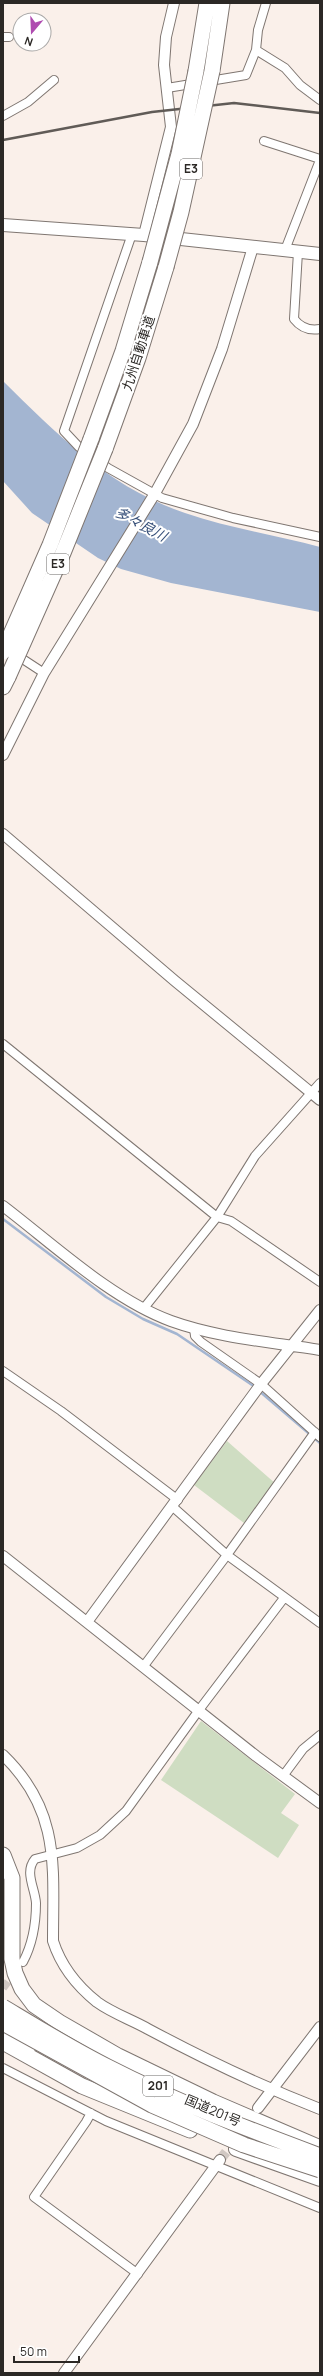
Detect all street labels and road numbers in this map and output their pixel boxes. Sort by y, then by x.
road number: E3 [180,159,202,179]
street label: 九州自動車道 [117,313,159,393]
road number: E3 [47,554,69,574]
road number: 201 [143,2076,173,2096]
street label: 国道201号 [182,2090,244,2130]

